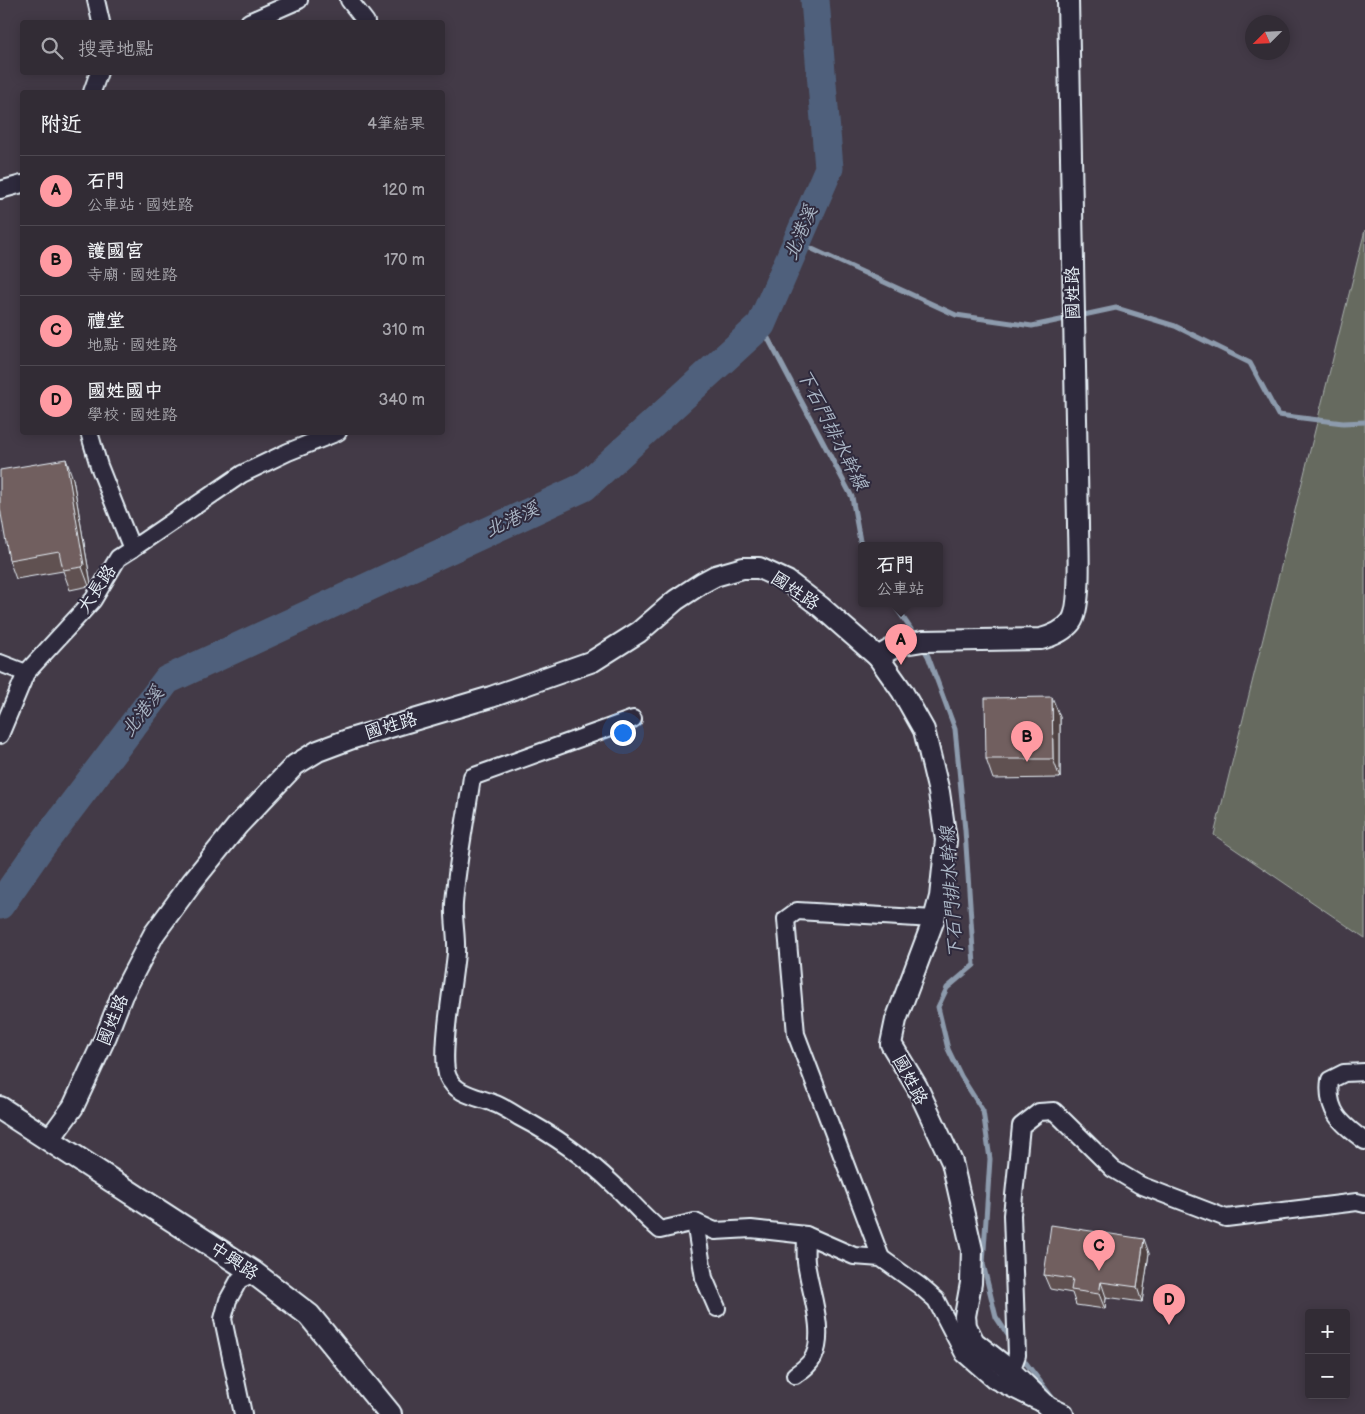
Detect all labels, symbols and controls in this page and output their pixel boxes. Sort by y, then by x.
north arrow [1245,15,1290,60]
search box [20,20,445,75]
icon: search [38,34,66,62]
text: 搜尋地點 [78,38,154,61]
text: 附近 [40,112,82,137]
text: 4筆結果 [367,115,425,134]
text: 石門 [87,170,125,193]
text: A [51,181,61,200]
text: 120 m [382,181,425,200]
text: 公車站 · 國姓路 [87,196,193,215]
water label: 北港溪 [779,201,823,264]
text: 護國宮 [87,240,144,263]
text: B [50,251,62,270]
text: 170 m [384,251,425,270]
text: 寺廟 · 國姓路 [87,266,177,285]
street label: 國姓路 [1062,266,1084,320]
text: 禮堂 [87,310,125,333]
text: C [50,321,62,340]
text: 310 m [382,321,425,340]
text: 地點 · 國姓路 [87,336,177,355]
water label: 下石門排水幹線 [792,366,873,495]
text: 國姓國中 [87,380,163,403]
text: D [50,391,62,410]
text: 340 m [378,391,425,410]
text: 學校 · 國姓路 [87,406,177,425]
water label: 北港溪 [481,497,544,542]
popup [858,542,943,607]
text: 石門 [876,554,915,577]
street label: 大長路 [73,561,121,617]
street label: 國姓路 [767,567,823,615]
text: 公車站 [876,580,925,599]
pin: A [885,624,917,665]
water label: 北港溪 [117,682,170,742]
street label: 國姓路 [362,708,420,744]
your location [610,720,636,746]
pin: B [1011,721,1043,762]
water label: 下石門排水幹線 [936,824,968,959]
street label: 國姓路 [93,991,133,1049]
street label: 國姓路 [888,1051,932,1109]
pin: C [1083,1230,1115,1271]
street label: 中興路 [206,1237,262,1285]
pin: D [1153,1284,1185,1325]
map controls [1305,1309,1350,1399]
button: + [1305,1309,1350,1354]
button: − [1305,1354,1350,1399]

